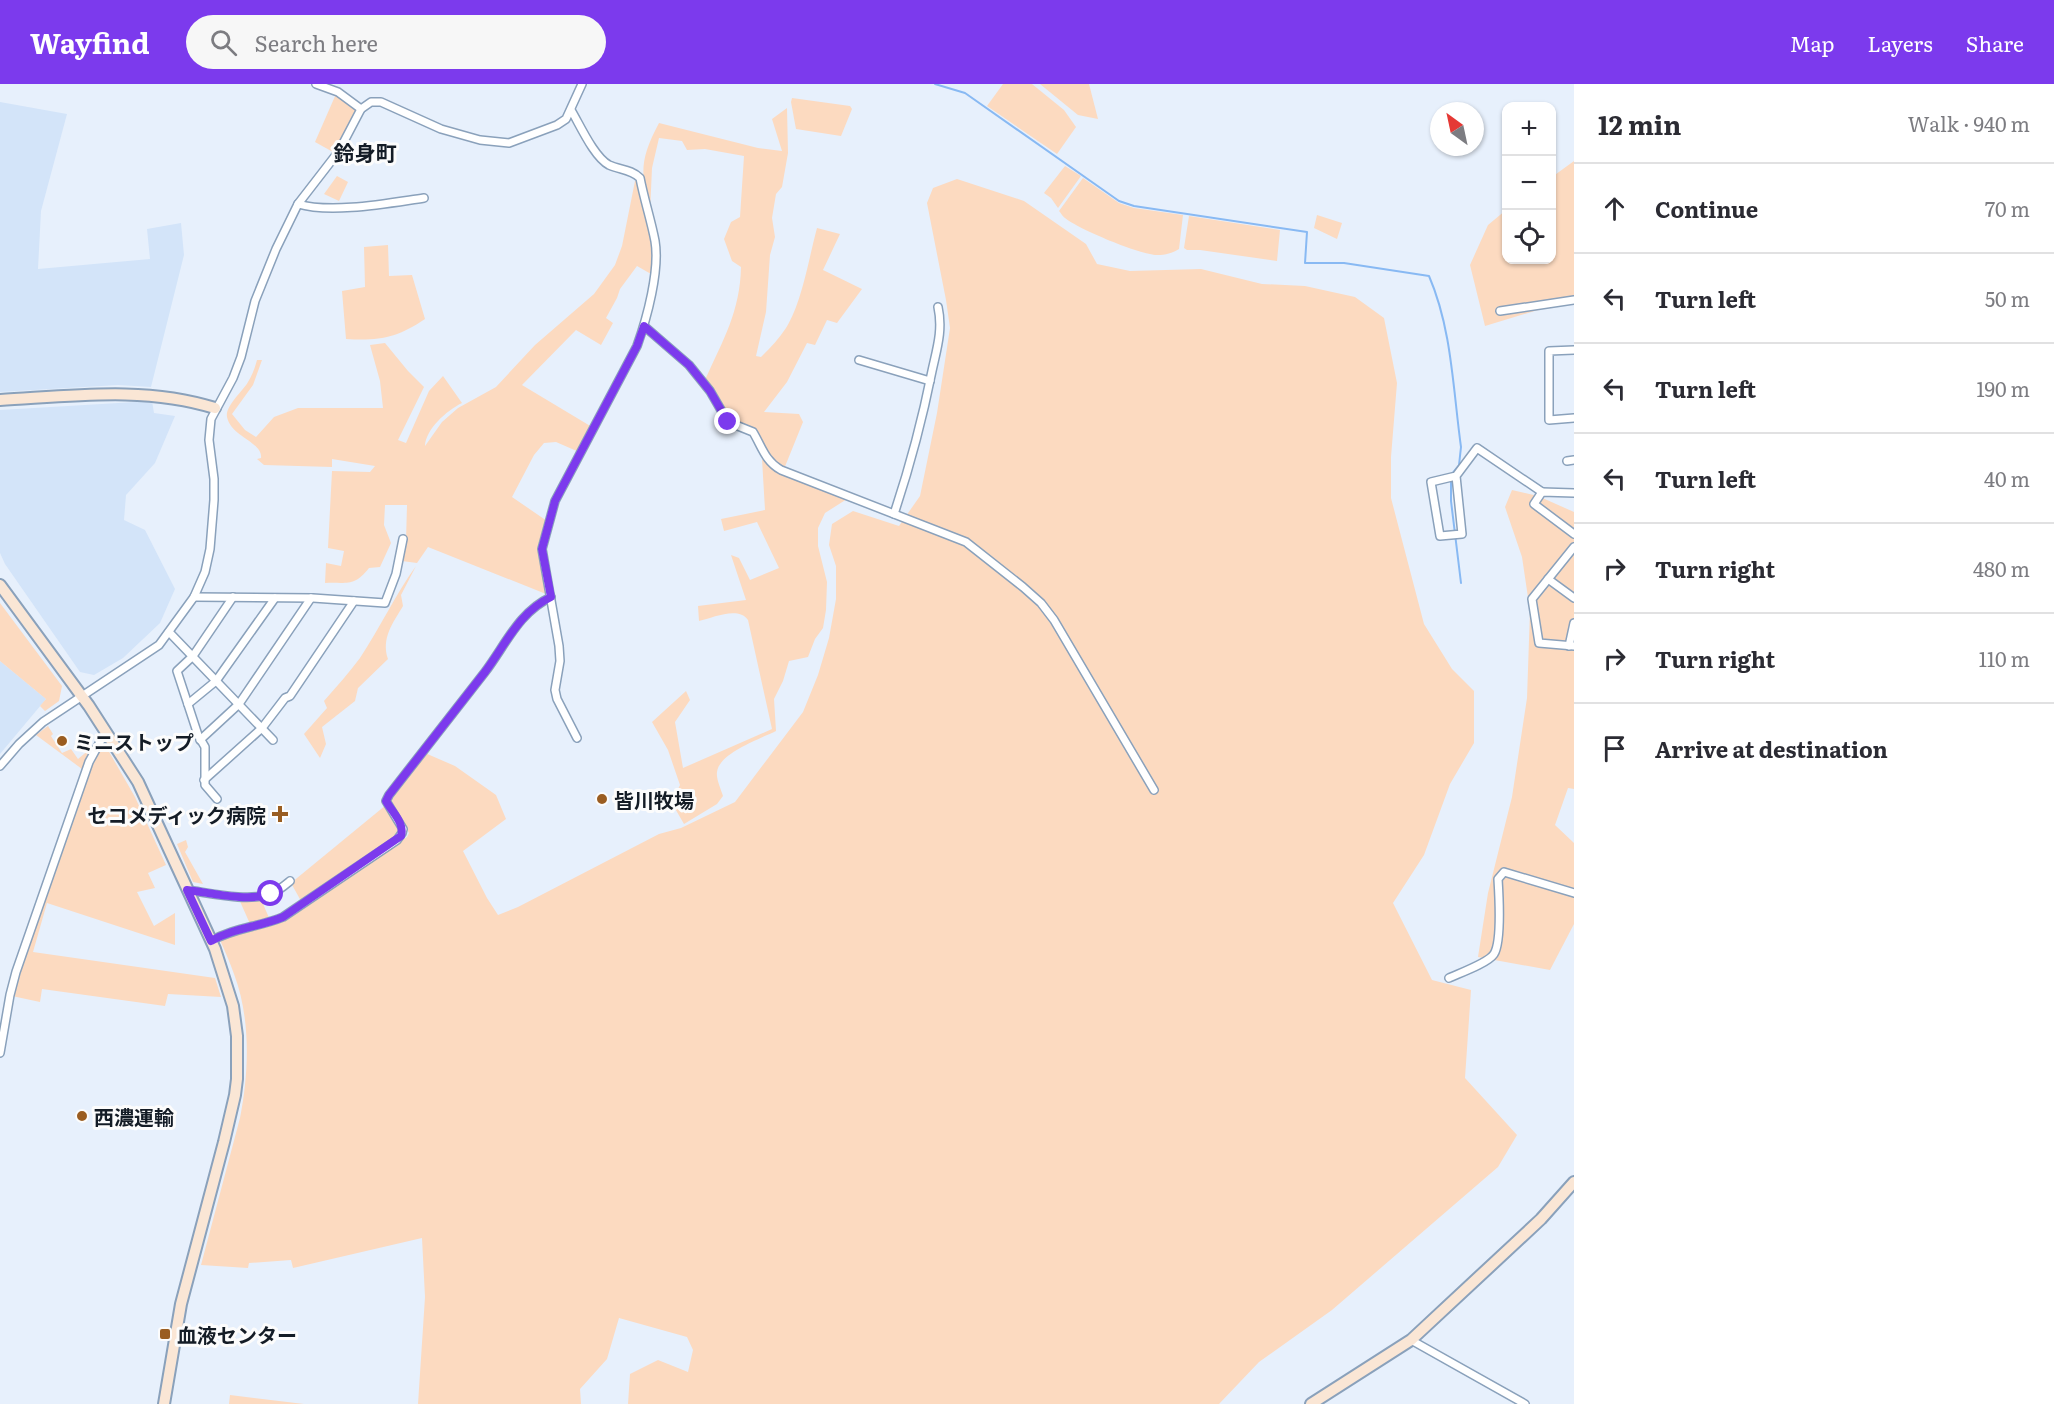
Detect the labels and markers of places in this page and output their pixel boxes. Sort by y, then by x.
place label: ミニストップ [74,726,194,756]
marker: ミニストップ [55,734,69,748]
place label: 皆川牧場 [614,784,694,814]
marker: 皆川牧場 [595,792,609,806]
place label: セコメディック病院 [87,799,266,829]
marker: セコメディック病院 [271,805,289,823]
place label: 西濃運輸 [94,1101,174,1131]
marker: 西濃運輸 [75,1109,89,1123]
place label: 血液センター [177,1319,297,1349]
marker: 血液センター [158,1327,172,1341]

